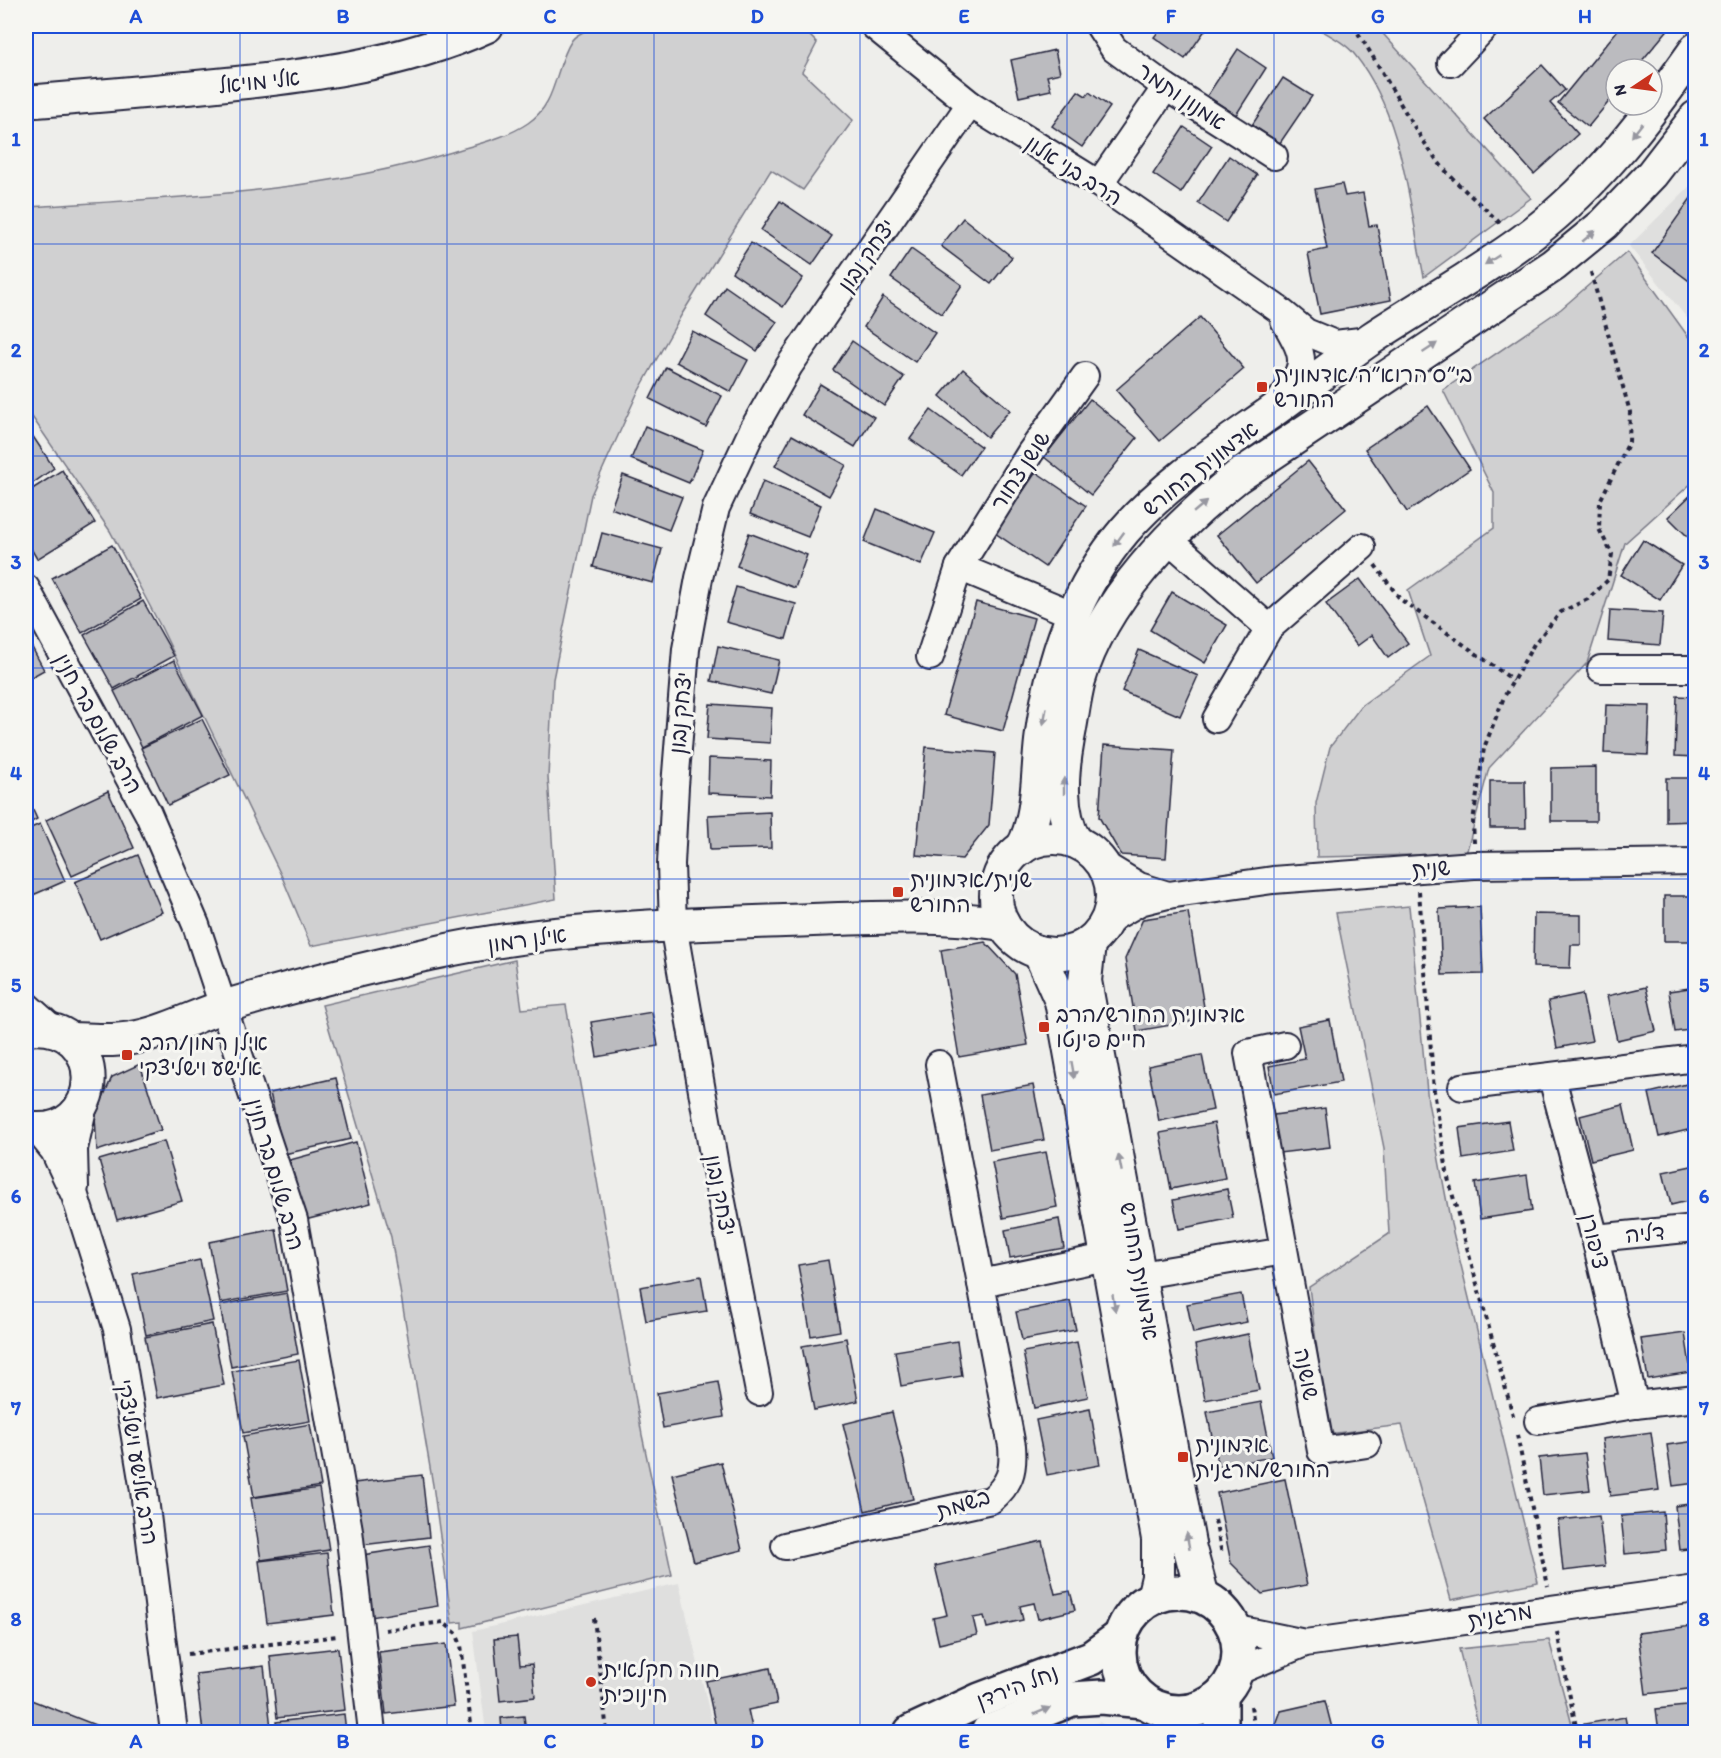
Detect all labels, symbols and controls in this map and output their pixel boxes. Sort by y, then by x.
text: A [129,4,143,28]
text: B [337,4,350,28]
text: C [544,4,557,28]
text: D [750,4,764,28]
text: E [958,4,970,28]
text: F [1166,4,1177,28]
text: G [1371,4,1385,28]
text: H [1578,4,1592,28]
street label: אמנון ותמר [1132,57,1231,136]
north arrow [1604,57,1664,117]
street label: אלי מויאל [217,64,301,99]
text: N [1609,83,1630,98]
one-way arrow [1631,123,1643,138]
text: 1 [11,127,21,151]
text: 1 [1699,127,1709,151]
street label: הרב בני אלון [1020,129,1127,212]
street label: יצחק נבון [832,214,901,297]
one-way arrow [1581,230,1597,243]
one-way arrow [1484,254,1501,265]
text: 2 [11,338,22,362]
text: 2 [1699,338,1710,362]
one-way arrow [1421,343,1438,354]
place label: בי״ס הרוא״ה/אדמונית החורש [1274,361,1473,413]
marker: בי״ס הרוא״ה/אדמונית החורש [1255,380,1269,394]
street label: אדמונית החורש [1137,415,1264,522]
street label: שושן צחור [985,425,1056,515]
one-way arrow [1192,500,1208,513]
one-way arrow [1113,530,1125,546]
text: 3 [11,550,22,574]
text: 3 [1699,550,1710,574]
street label: הרב שלום בר חנין [49,648,148,798]
street label: יצחק נבון [663,671,698,755]
one-way arrow [1040,707,1049,726]
text: 4 [10,761,22,785]
text: 4 [1698,761,1710,785]
one-way arrow [1059,776,1069,795]
street label: שנית [1411,854,1451,883]
place label: שנית/אדמונית החורש [910,866,1032,918]
marker: שנית/אדמונית החורש [891,885,905,899]
street label: אילן רמון [486,921,568,958]
text: 5 [11,973,22,997]
text: 5 [1699,973,1710,997]
place label: אדמונית החורש/הרב חיים פינטו [1056,1001,1245,1053]
marker: אדמונית החורש/הרב חיים פינטו [1037,1020,1051,1034]
place label: אילן רמון/הרב אלישע וישליצקי [139,1029,268,1081]
marker: אילן רמון/הרב אלישע וישליצקי [120,1048,134,1062]
one-way arrow [1069,1061,1078,1080]
street label: הרב שלום בר חנין [241,1095,310,1253]
street label: יצחק נבון [699,1152,742,1238]
one-way arrow [1115,1153,1124,1172]
text: 6 [11,1184,22,1208]
text: 6 [1699,1184,1710,1208]
street label: אדמונית החורש [1114,1200,1165,1342]
street label: ציפורן [1575,1211,1614,1272]
street label: דליה [1624,1218,1666,1249]
one-way arrow [1110,1294,1119,1313]
street label: שושנה [1288,1346,1325,1403]
street label: הרב אלישע וישליצקי [111,1377,164,1547]
text: 7 [10,1396,21,1420]
text: 7 [1698,1396,1709,1420]
place label: אדמונית החורש/מרגנית [1195,1431,1330,1483]
marker: אדמונית החורש/מרגנית [1176,1450,1190,1464]
street label: בשמת [932,1483,993,1525]
one-way arrow [1183,1531,1192,1550]
street label: מרגנית [1466,1597,1534,1634]
text: 8 [11,1607,22,1631]
text: 8 [1699,1607,1710,1631]
place label: חווה חקלאית חינוכית [602,1656,720,1708]
street label: נחל הירדן [972,1659,1062,1714]
marker: חווה חקלאית חינוכית [584,1675,598,1689]
one-way arrow [1034,1706,1052,1716]
text: A [129,1729,143,1753]
text: B [337,1729,350,1753]
text: C [544,1729,557,1753]
text: D [750,1729,764,1753]
text: E [958,1729,970,1753]
text: F [1166,1729,1177,1753]
text: G [1371,1729,1385,1753]
text: H [1578,1729,1592,1753]

